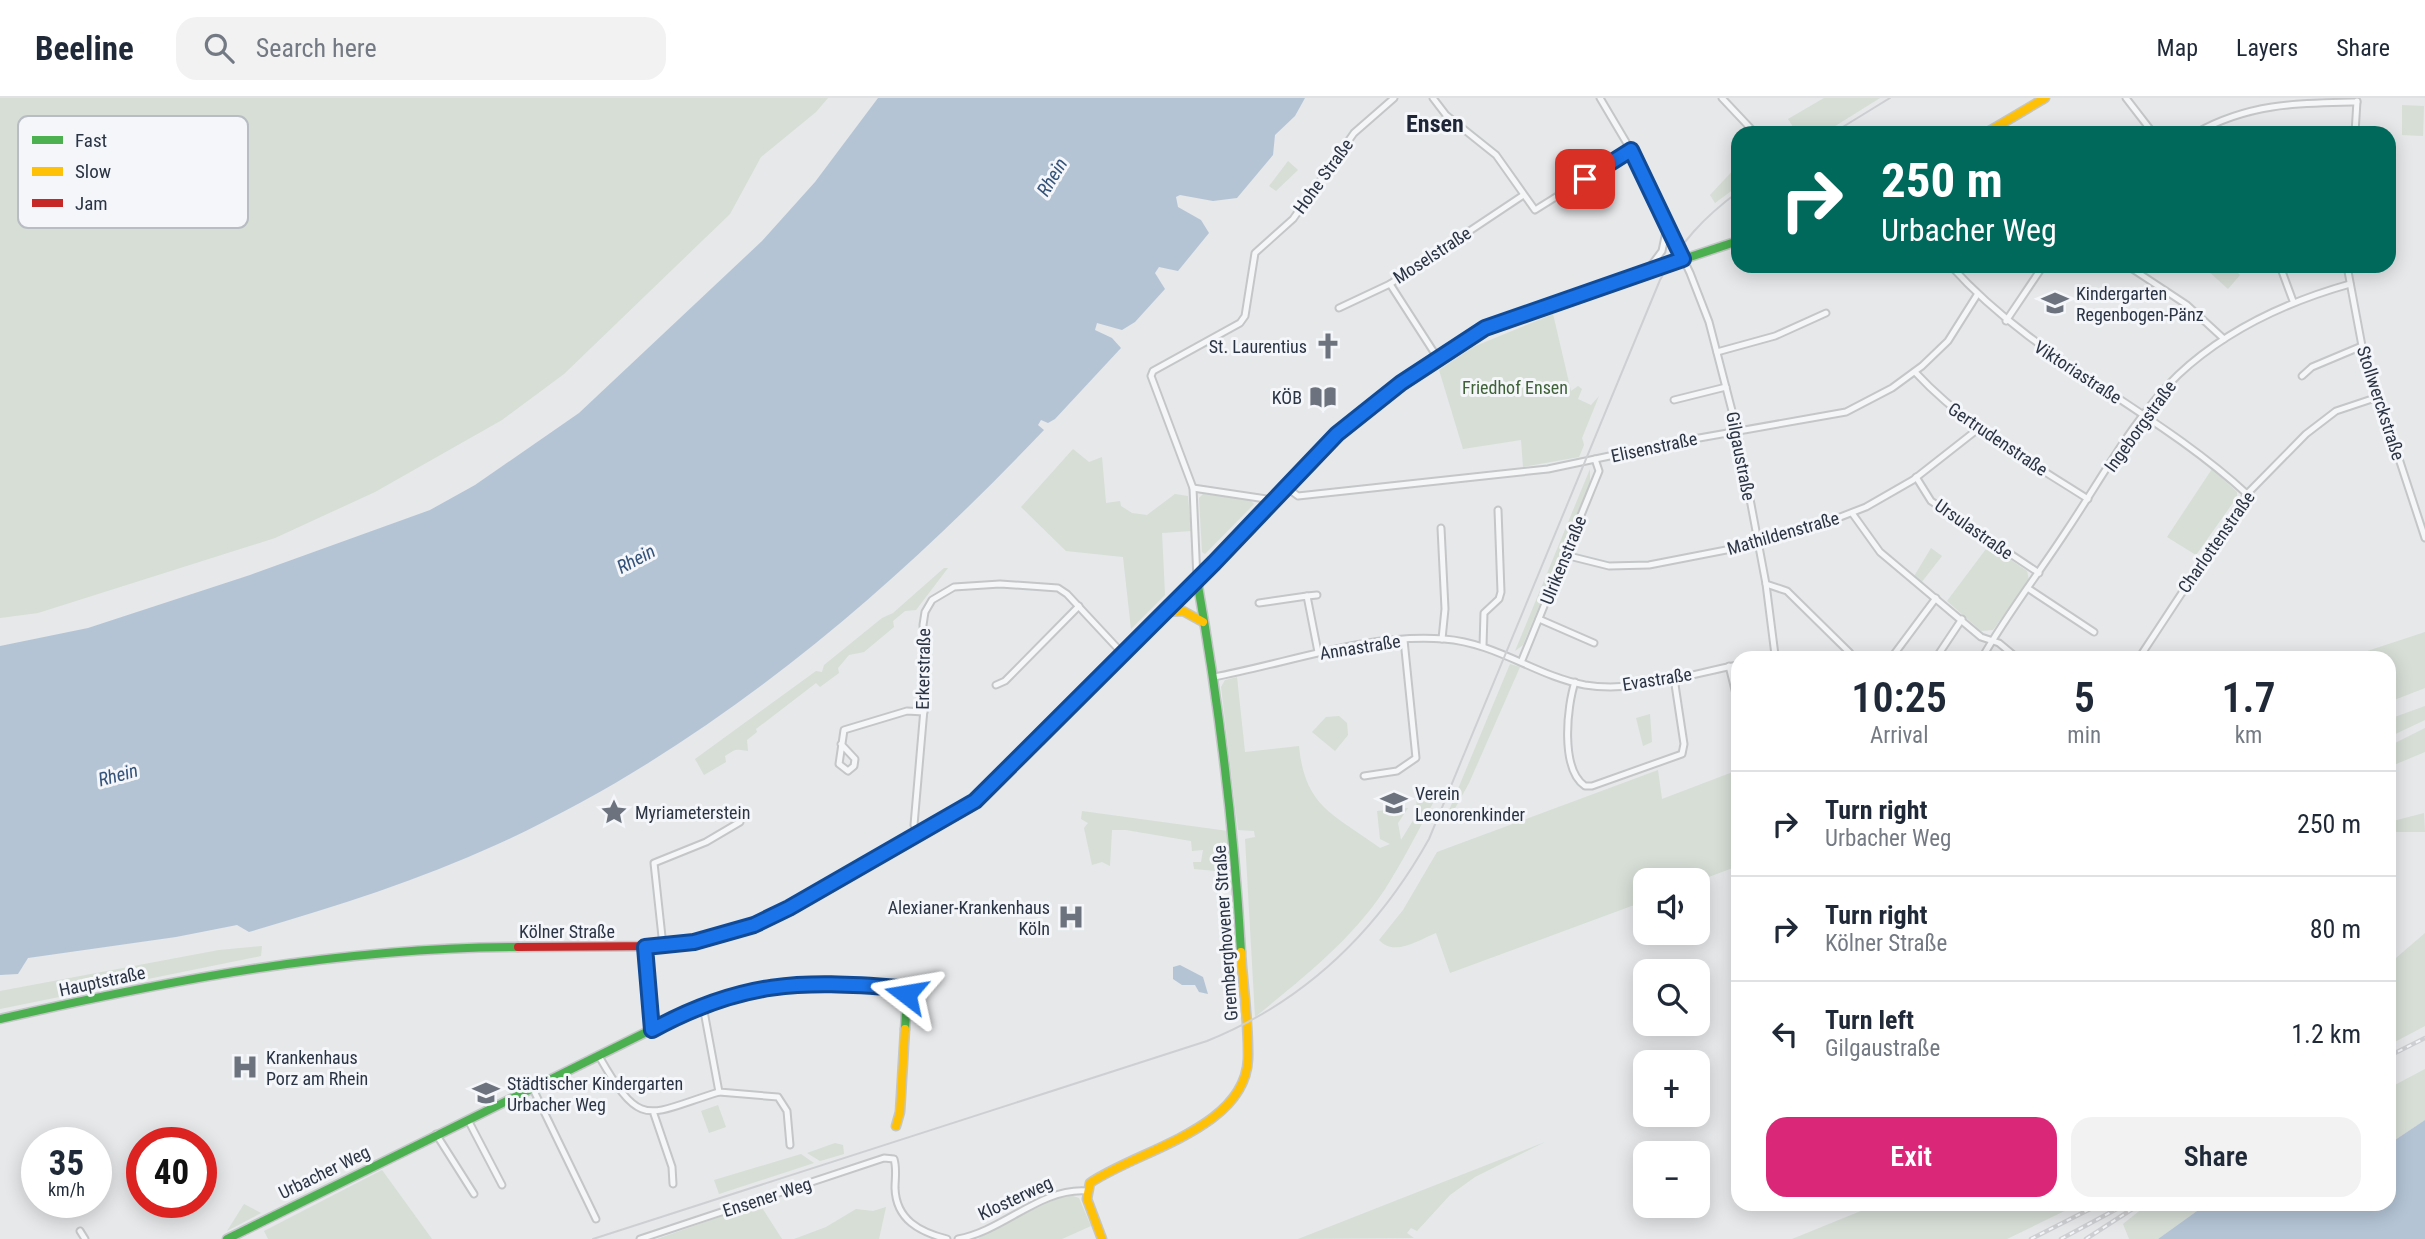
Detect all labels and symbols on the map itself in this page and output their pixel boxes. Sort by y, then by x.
district label: Ensen [1406,110,1464,138]
legend [18,116,248,228]
text: Fast [75,129,107,152]
street label: Hohe Straße [1289,134,1357,218]
pin [1555,149,1615,209]
water label: Rhein [1032,154,1072,200]
text: Slow [75,160,111,183]
text: Jam [75,192,108,215]
street label: Moselstraße [1389,222,1475,288]
place label: Kindergarten Regenbogen-Pänz [2076,283,2204,325]
school or university icon: Kindergarten Regenbogen-Pänz [2040,288,2070,318]
church icon: St. Laurentius [1313,331,1343,361]
place label: St. Laurentius [1209,336,1307,357]
street label: Viktoriastraße [2030,336,2126,408]
street label: Stollwerckstraße [2353,343,2409,463]
street label: Ingeborgstraße [2100,376,2180,476]
park label: Friedhof Ensen [1462,377,1568,398]
library icon: KÖB [1308,382,1338,412]
place label: KÖB [1272,387,1302,408]
street label: Gertrudenstraße [1944,398,2052,480]
street label: Gilgaustraße [1722,410,1760,502]
street label: Elisenstraße [1609,428,1699,466]
street label: Charlottenstraße [2173,487,2259,597]
street label: Ursulastraße [1931,494,2017,564]
street label: Mathildenstraße [1724,507,1842,559]
street label: Ulrikenstraße [1536,512,1590,608]
water label: Rhein [613,539,659,579]
street label: Erkerstraße [912,628,934,710]
street label: Annastraße [1318,630,1402,664]
street label: Evastraße [1621,663,1693,695]
water label: Rhein [95,759,141,791]
place label: Verein Leonorenkinder [1415,783,1526,825]
school or university icon: Verein Leonorenkinder [1379,788,1409,818]
place icon: Myriameterstein [599,797,629,827]
place label: Myriameterstein [635,802,750,823]
street label: Gremberghovener Straße [1208,844,1242,1022]
place label: Alexianer-Krankenhaus Köln [888,897,1050,939]
hospital icon: Alexianer-Krankenhaus Köln [1056,902,1086,932]
street label: Kölner Straße [519,921,615,942]
position arrow [869,957,943,1031]
street label: Hauptstraße [57,962,147,1000]
place label: Krankenhaus Porz am Rhein [266,1047,368,1089]
hospital icon: Krankenhaus Porz am Rhein [230,1052,260,1082]
place label: Städtischer Kindergarten Urbacher Weg [507,1073,683,1115]
school or university icon: Städtischer Kindergarten Urbacher Weg [471,1078,501,1108]
speed limit sign: 40 [126,1127,217,1218]
street label: Urbacher Weg [275,1141,373,1203]
street label: Klosterweg [974,1172,1056,1224]
street label: Ensener Weg [720,1173,814,1221]

